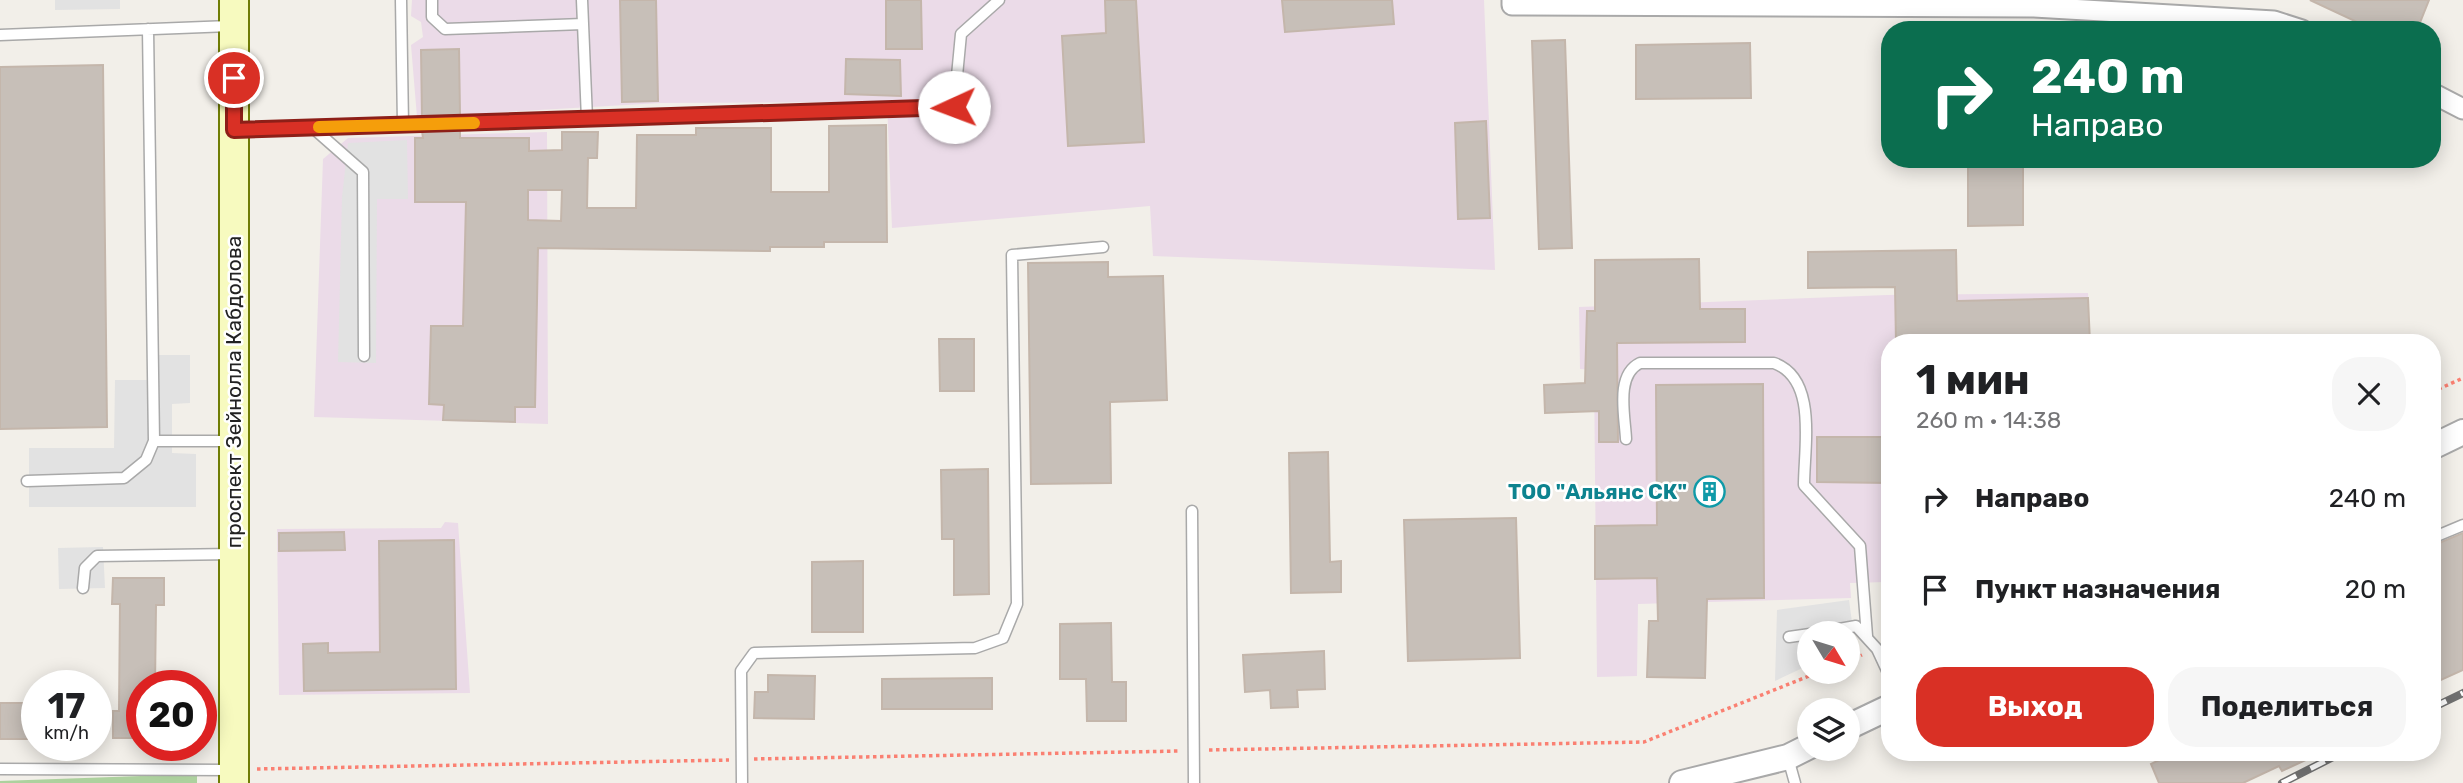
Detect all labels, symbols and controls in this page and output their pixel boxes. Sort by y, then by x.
text: 240 m [2031,47,2185,105]
pin [204,48,264,108]
icon: right [1916,49,2007,140]
icon: arrive [215,59,253,97]
position arrow [917,70,991,144]
text: Направо [2031,106,2164,144]
street label: проспект Зейнолла Кабдолова [221,236,246,548]
text: 1 мин [1916,355,2030,405]
button: close [2332,357,2406,431]
text: 260 m · 14:38 [1916,406,2061,434]
building icon: ТОО "Альянс СК" [1693,475,1727,509]
place label: ТОО "Альянс СК" [1508,479,1687,504]
icon: right [1916,480,1954,518]
text: Направо [1975,483,2089,514]
text: 240 m [2329,483,2406,514]
icon: arrive [1916,571,1954,609]
text: Пункт назначения [1975,574,2220,605]
text: 20 m [2345,574,2406,605]
north arrow [1797,621,1860,684]
map controls [1797,621,1860,761]
button: Выход [1916,667,2154,747]
button: Поделиться [2168,667,2406,747]
speed limit sign: 20 [126,670,217,761]
text: 17 [48,685,85,727]
button: layers [1797,698,1860,761]
text: km/h [44,722,89,744]

